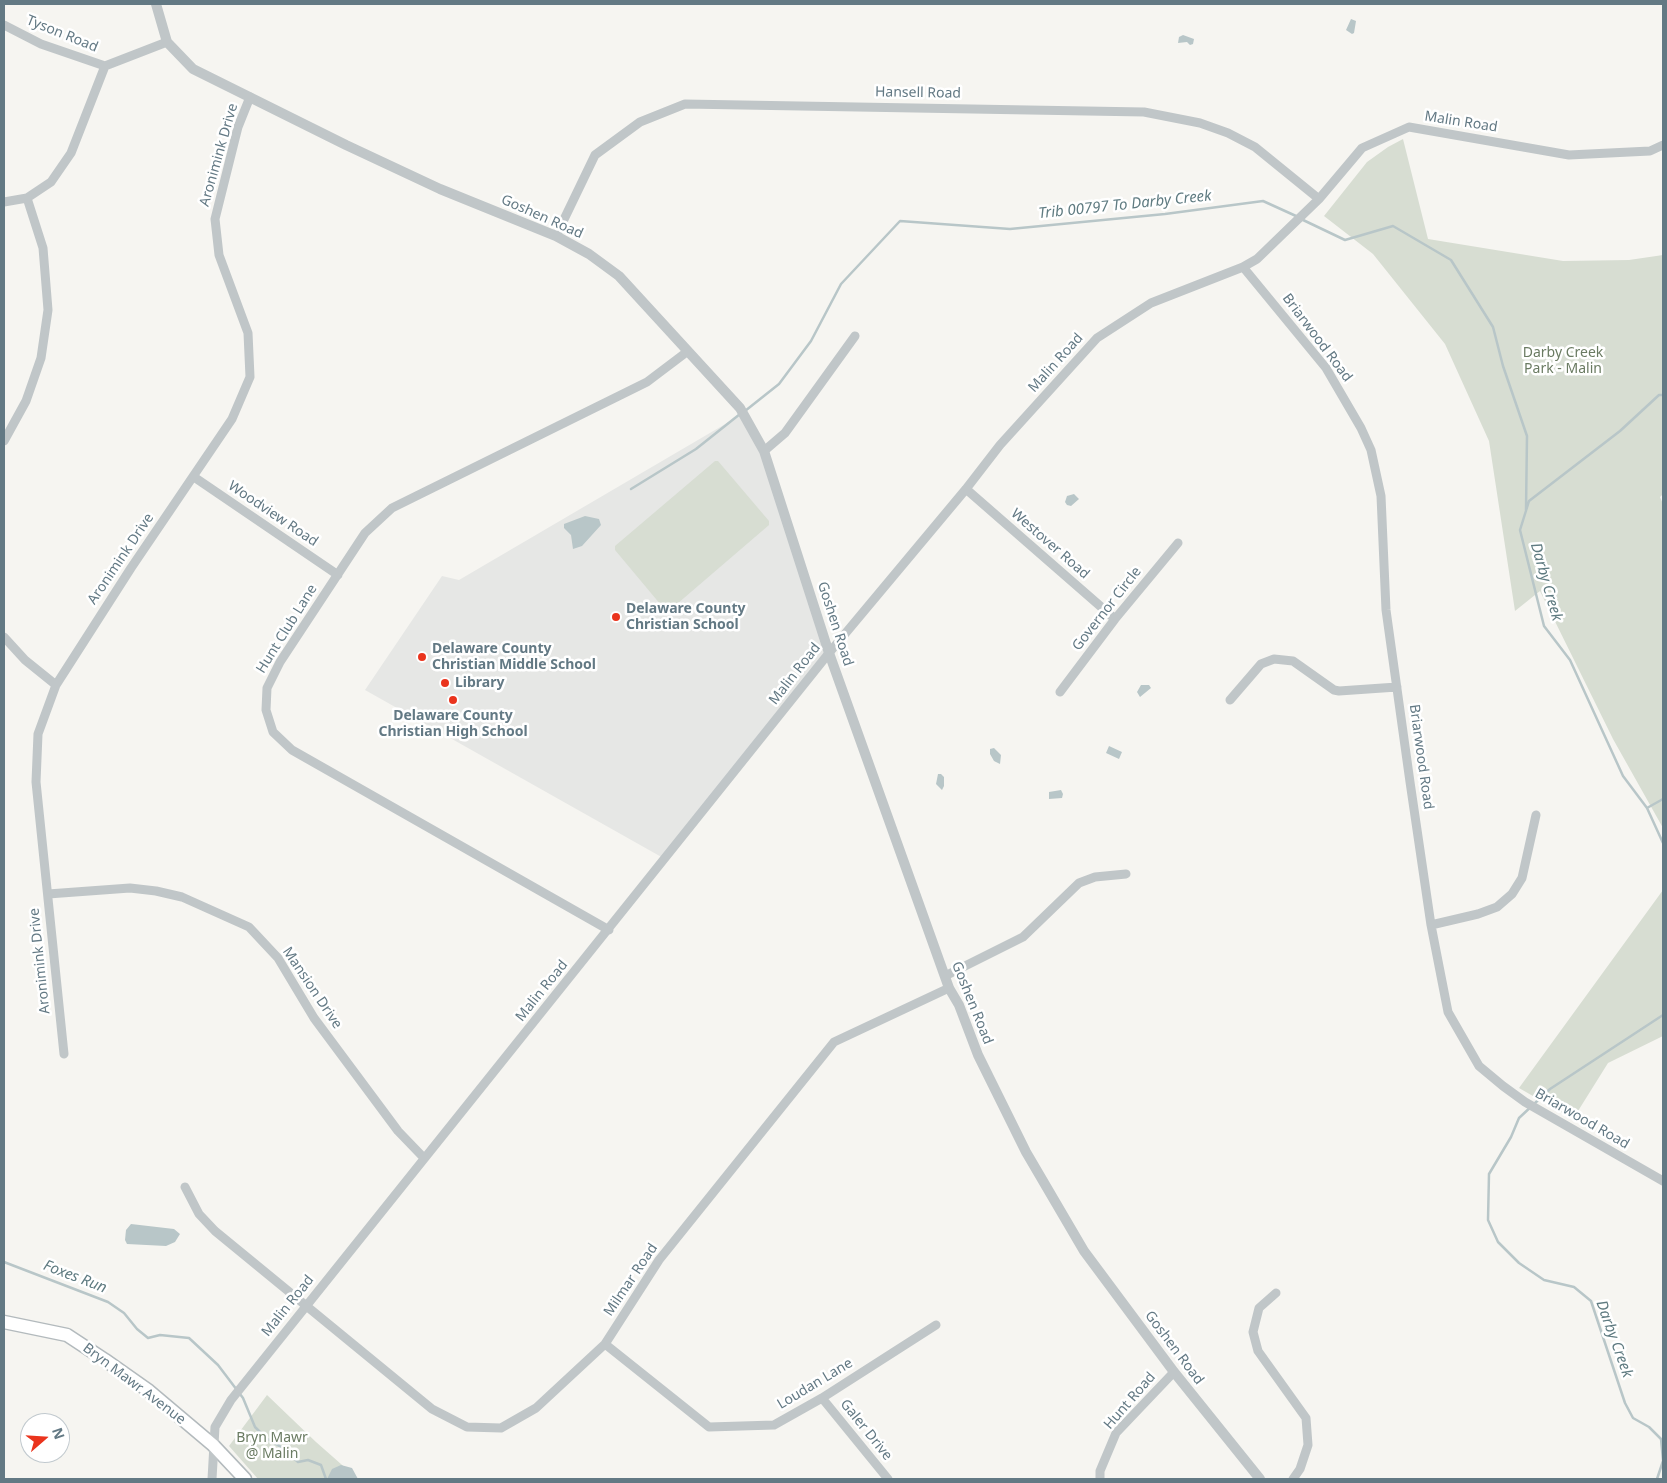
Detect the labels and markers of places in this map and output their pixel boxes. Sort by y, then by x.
place label: Delaware County Christian School [626,601,746,634]
marker: Delaware County Christian School [610,611,622,623]
place label: Delaware County Christian Middle School [432,641,596,674]
marker: Delaware County Christian Middle School [416,651,428,663]
place label: Library [455,675,504,691]
marker: Library [439,677,451,689]
marker: Delaware County Christian High School [447,694,459,706]
place label: Delaware County Christian High School [378,708,528,740]

